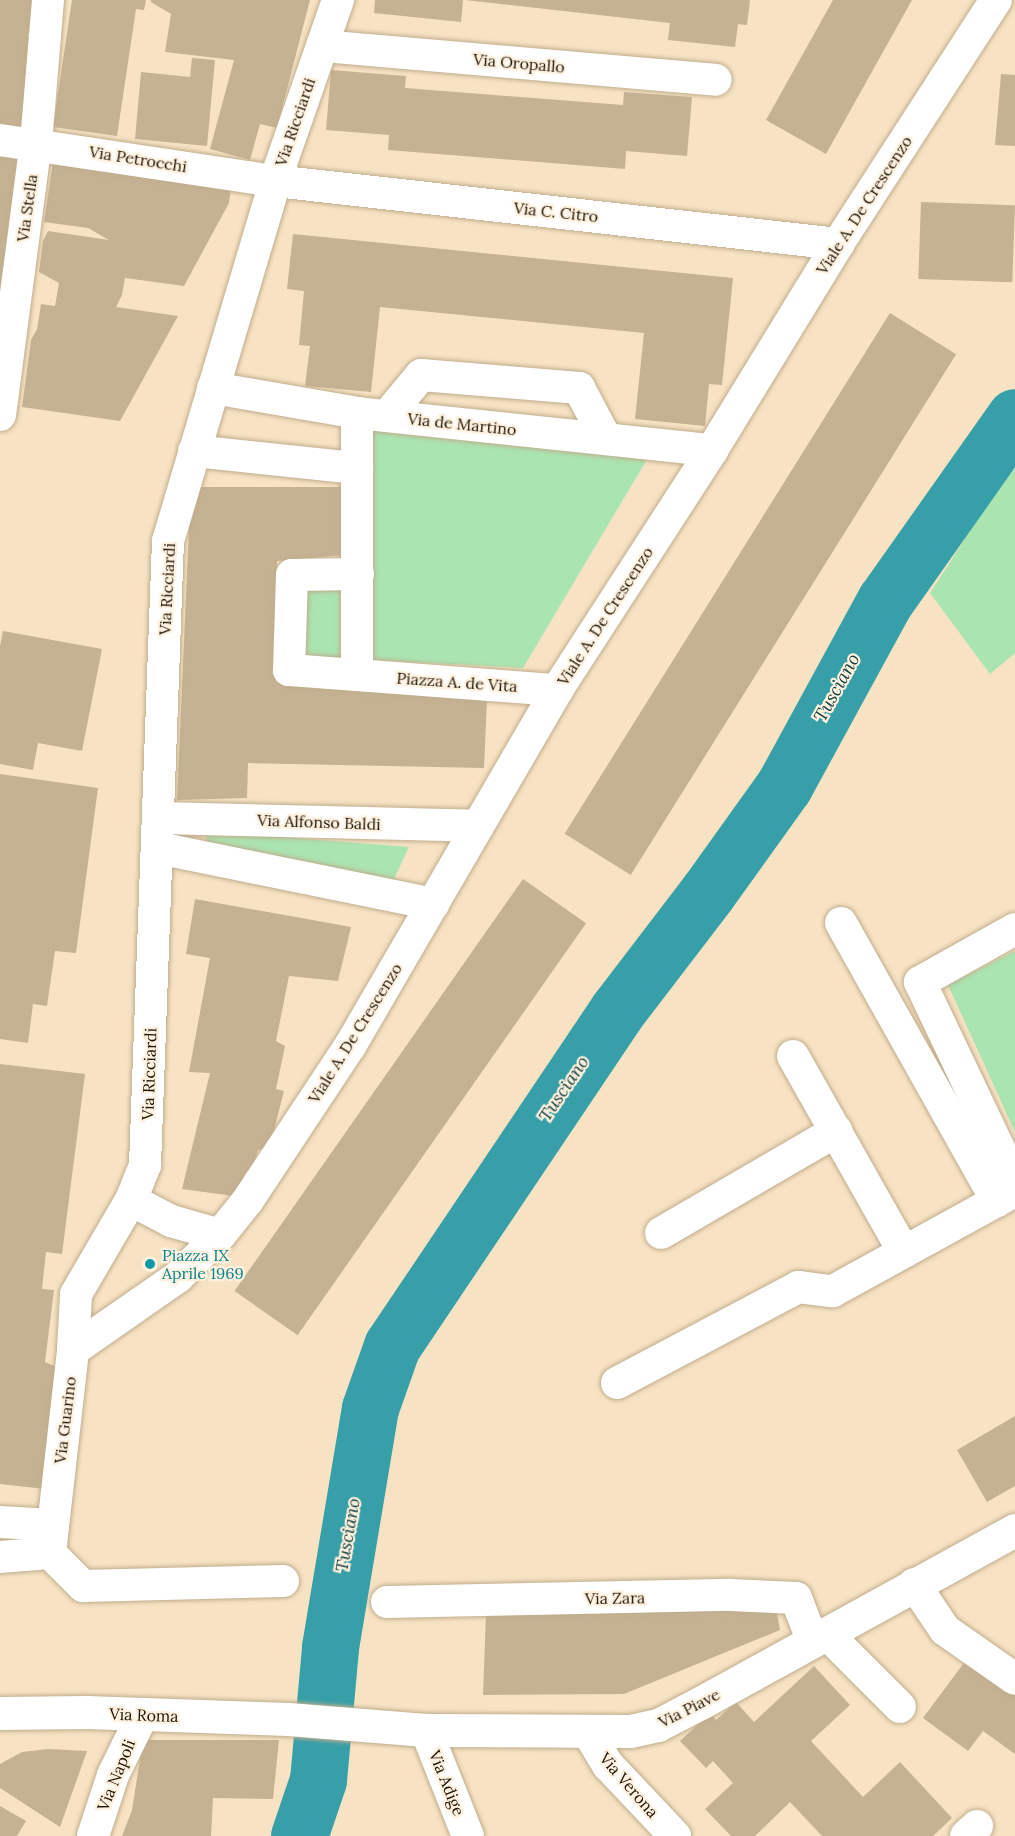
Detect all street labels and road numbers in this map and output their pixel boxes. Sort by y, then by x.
street label: Via Oropallo [472,49,566,77]
street label: Via Ricciardi [271,75,319,169]
street label: Viale A. De Crescenzo [812,132,916,278]
street label: Via Petrocchi [88,142,188,176]
street label: Via Stella [13,173,41,243]
street label: Via C. Citro [513,198,599,226]
street label: Via de Martino [407,409,517,439]
street label: Via Ricciardi [155,542,179,636]
street label: Viale A. De Crescenzo [553,543,657,689]
street label: Piazza A. de Vita [396,668,518,696]
street label: Via Alfonso Baldi [257,810,381,834]
street label: Viale A. De Crescenzo [304,959,406,1107]
street label: Via Ricciardi [138,1028,160,1120]
street label: Via Guarino [50,1375,80,1465]
street label: Via Zara [585,1588,645,1608]
street label: Via Piave [655,1684,723,1732]
street label: Via Roma [109,1704,179,1726]
street label: Via Napoli [93,1736,139,1814]
street label: Via Adige [425,1748,469,1818]
street label: Via Verona [596,1749,662,1821]

